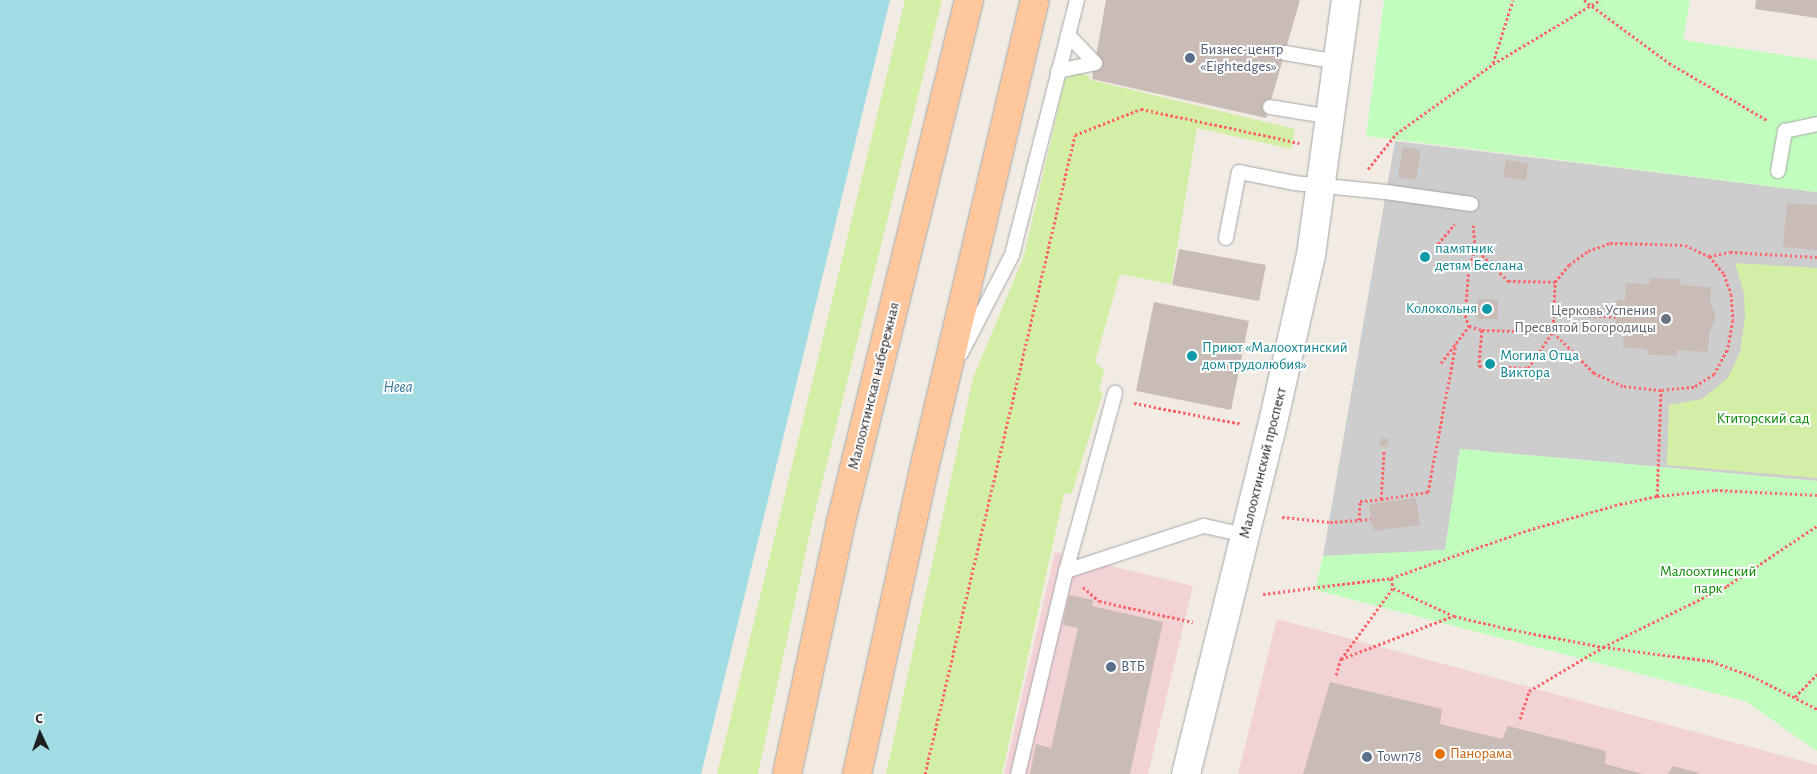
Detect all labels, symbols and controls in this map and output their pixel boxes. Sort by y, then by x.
place label: Бизнес-центр «Eightedges» [1200,40,1283,75]
marker: Бизнес-центр «Eightedges» [1184,52,1196,64]
place label: памятник детям Беслана [1435,239,1523,274]
marker: памятник детям Беслана [1419,251,1431,263]
street label: Малоохтинская набережная [844,300,904,472]
place label: Колокольня [1406,300,1477,318]
place label: Церковь Успения Пресвятой Богородицы [1514,301,1656,336]
marker: Колокольня [1481,303,1493,315]
marker: Церковь Успения Пресвятой Богородицы [1660,313,1672,325]
place label: Приют «Малоохтинский дом трудолюбия» [1202,338,1348,373]
place label: Могила Отца Виктора [1500,346,1579,381]
marker: Приют «Малоохтинский дом трудолюбия» [1186,350,1198,362]
marker: Могила Отца Виктора [1484,358,1496,370]
water label: Нева [383,377,413,397]
street label: Малоохтинский проспект [1236,386,1290,540]
park label: Ктиторский сад [1717,410,1809,428]
park label: Малоохтинский парк [1660,562,1756,597]
place label: ВТБ [1121,658,1145,676]
marker: ВТБ [1105,661,1117,673]
north arrow [15,709,65,759]
text: С [35,712,43,726]
place label: Панорама [1450,745,1512,763]
place label: Town78 [1377,748,1422,766]
marker: Панорама [1434,748,1446,760]
marker: Town78 [1361,751,1373,763]

